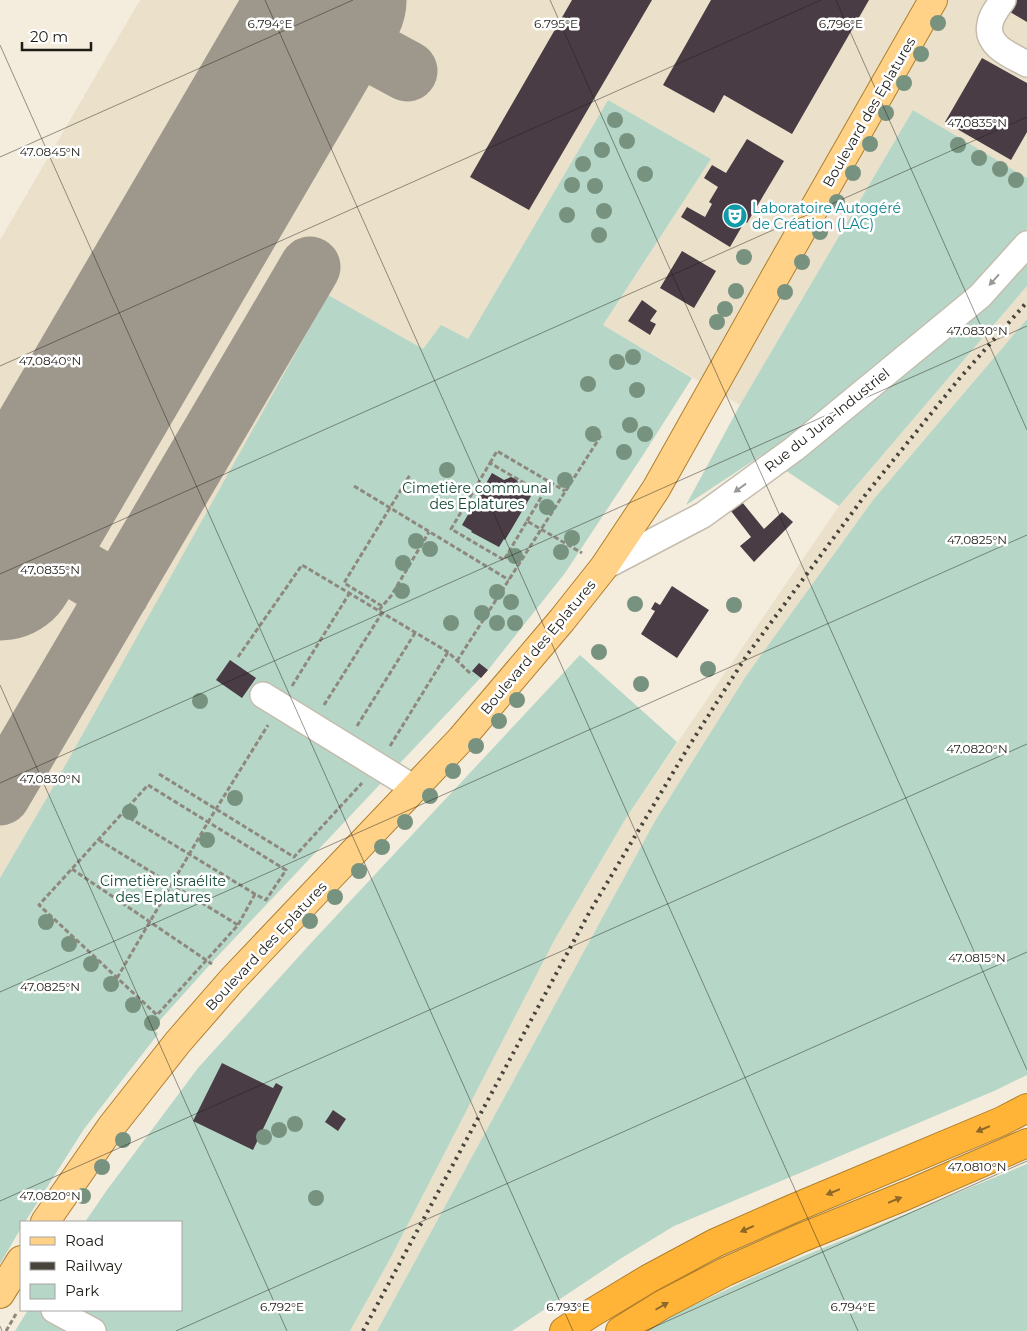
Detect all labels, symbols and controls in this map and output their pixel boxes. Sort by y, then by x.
text: 6.794°E [248,16,292,31]
text: 6.795°E [534,16,578,31]
text: 6.796°E [819,16,863,31]
scale bar [22,20,91,52]
text: 20 m [30,27,68,46]
street label: Boulevard des Eplatures [819,34,919,190]
text: 47.0835°N [947,115,1007,130]
text: 47.0845°N [19,144,81,159]
place label: Laboratoire Autogéré de Création (LAC) [752,199,901,233]
theatre icon: Laboratoire Autogéré de Création (LAC) [722,203,748,229]
one-way arrow [988,274,1000,286]
text: 47.0830°N [946,323,1008,338]
text: 47.0840°N [19,353,81,368]
street label: Rue du Jura-Industriel [761,364,893,476]
park label: Cimetière communal des Eplatures [402,479,552,513]
one-way arrow [733,483,747,493]
text: 47.0825°N [947,532,1007,547]
text: 47.0835°N [20,562,80,577]
street label: Boulevard des Eplatures [476,576,600,718]
text: 47.0820°N [946,741,1008,756]
text: 47.0830°N [19,771,81,786]
park label: Cimetière israélite des Eplatures [100,872,226,906]
street label: Boulevard des Eplatures [201,878,331,1014]
text: 47.0815°N [948,950,1006,965]
text: 47.0825°N [20,979,80,994]
one-way arrow [976,1126,990,1134]
text: 47.0810°N [948,1159,1006,1174]
text: 47.0820°N [19,1188,81,1203]
one-way arrow [826,1189,840,1197]
one-way arrow [888,1196,902,1204]
legend [20,1221,182,1311]
one-way arrow [740,1225,754,1233]
text: Road [65,1231,104,1250]
text: Railway [65,1256,123,1275]
text: Park [65,1281,99,1300]
text: 6.792°E [260,1299,304,1314]
text: 6.793°E [546,1299,590,1314]
text: 6.794°E [831,1299,875,1314]
one-way arrow [655,1302,669,1310]

